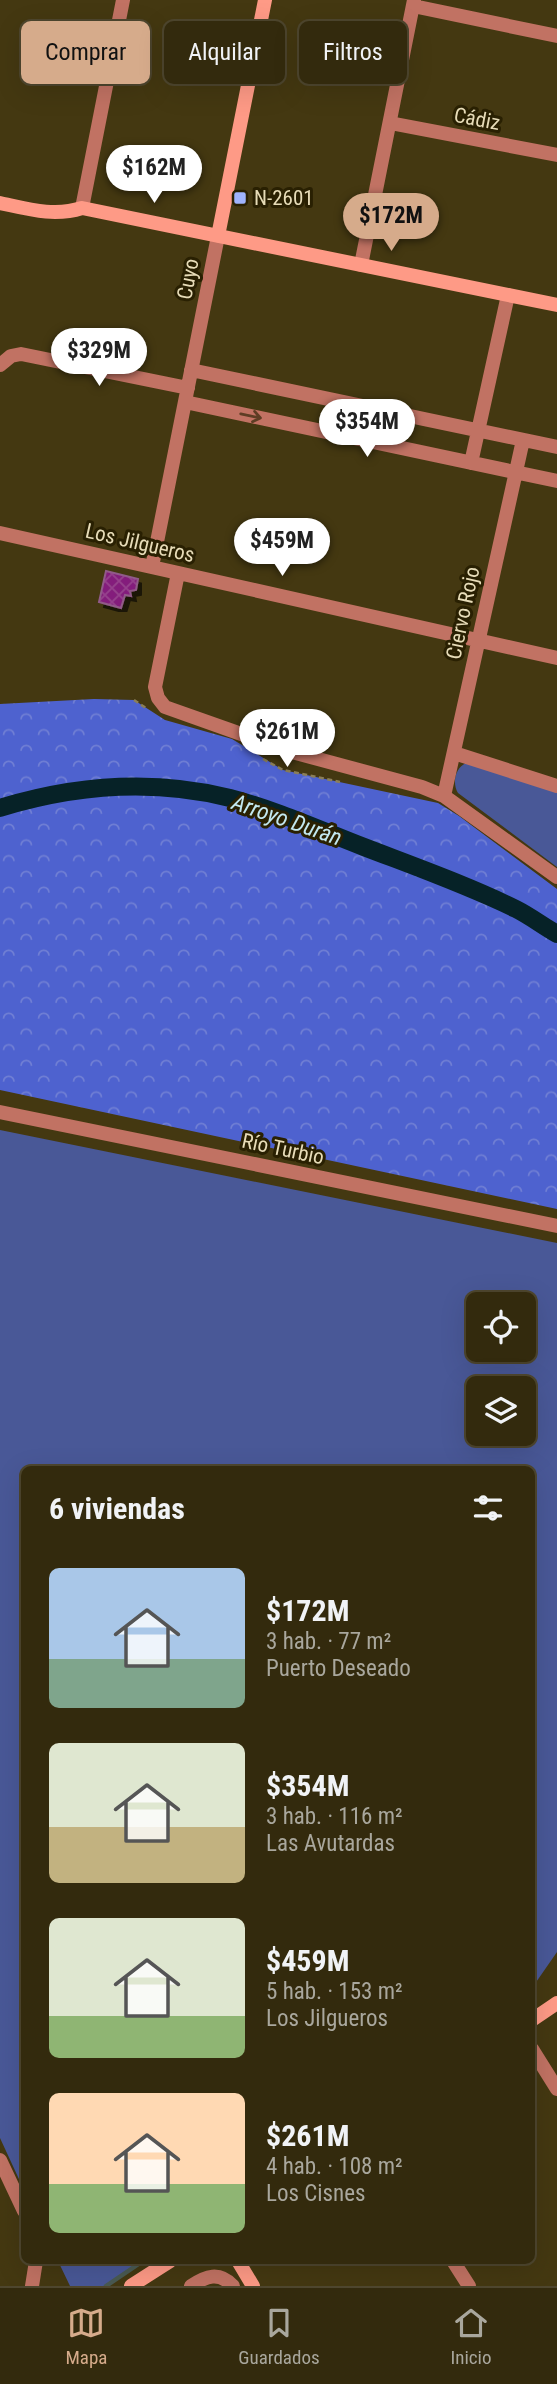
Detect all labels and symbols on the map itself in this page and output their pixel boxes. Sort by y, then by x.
street label: Cádiz [452,103,502,135]
pin: $162M [105,146,203,205]
place label: N-2601 [254,186,314,210]
marker: N-2601 [232,190,248,206]
pin: $172M [342,194,440,253]
street label: Cuyo [172,256,204,302]
pin: $329M [50,328,148,388]
pin: $354M [318,400,416,459]
one-way arrow [239,410,262,424]
pin: $459M [233,518,331,578]
street label: Los Jilgueros [83,519,197,567]
street label: Ciervo Rojo [441,564,485,662]
pin: $261M [238,710,336,769]
water label: Arroyo Durán [228,788,345,851]
street label: Río Turbio [240,1129,326,1169]

